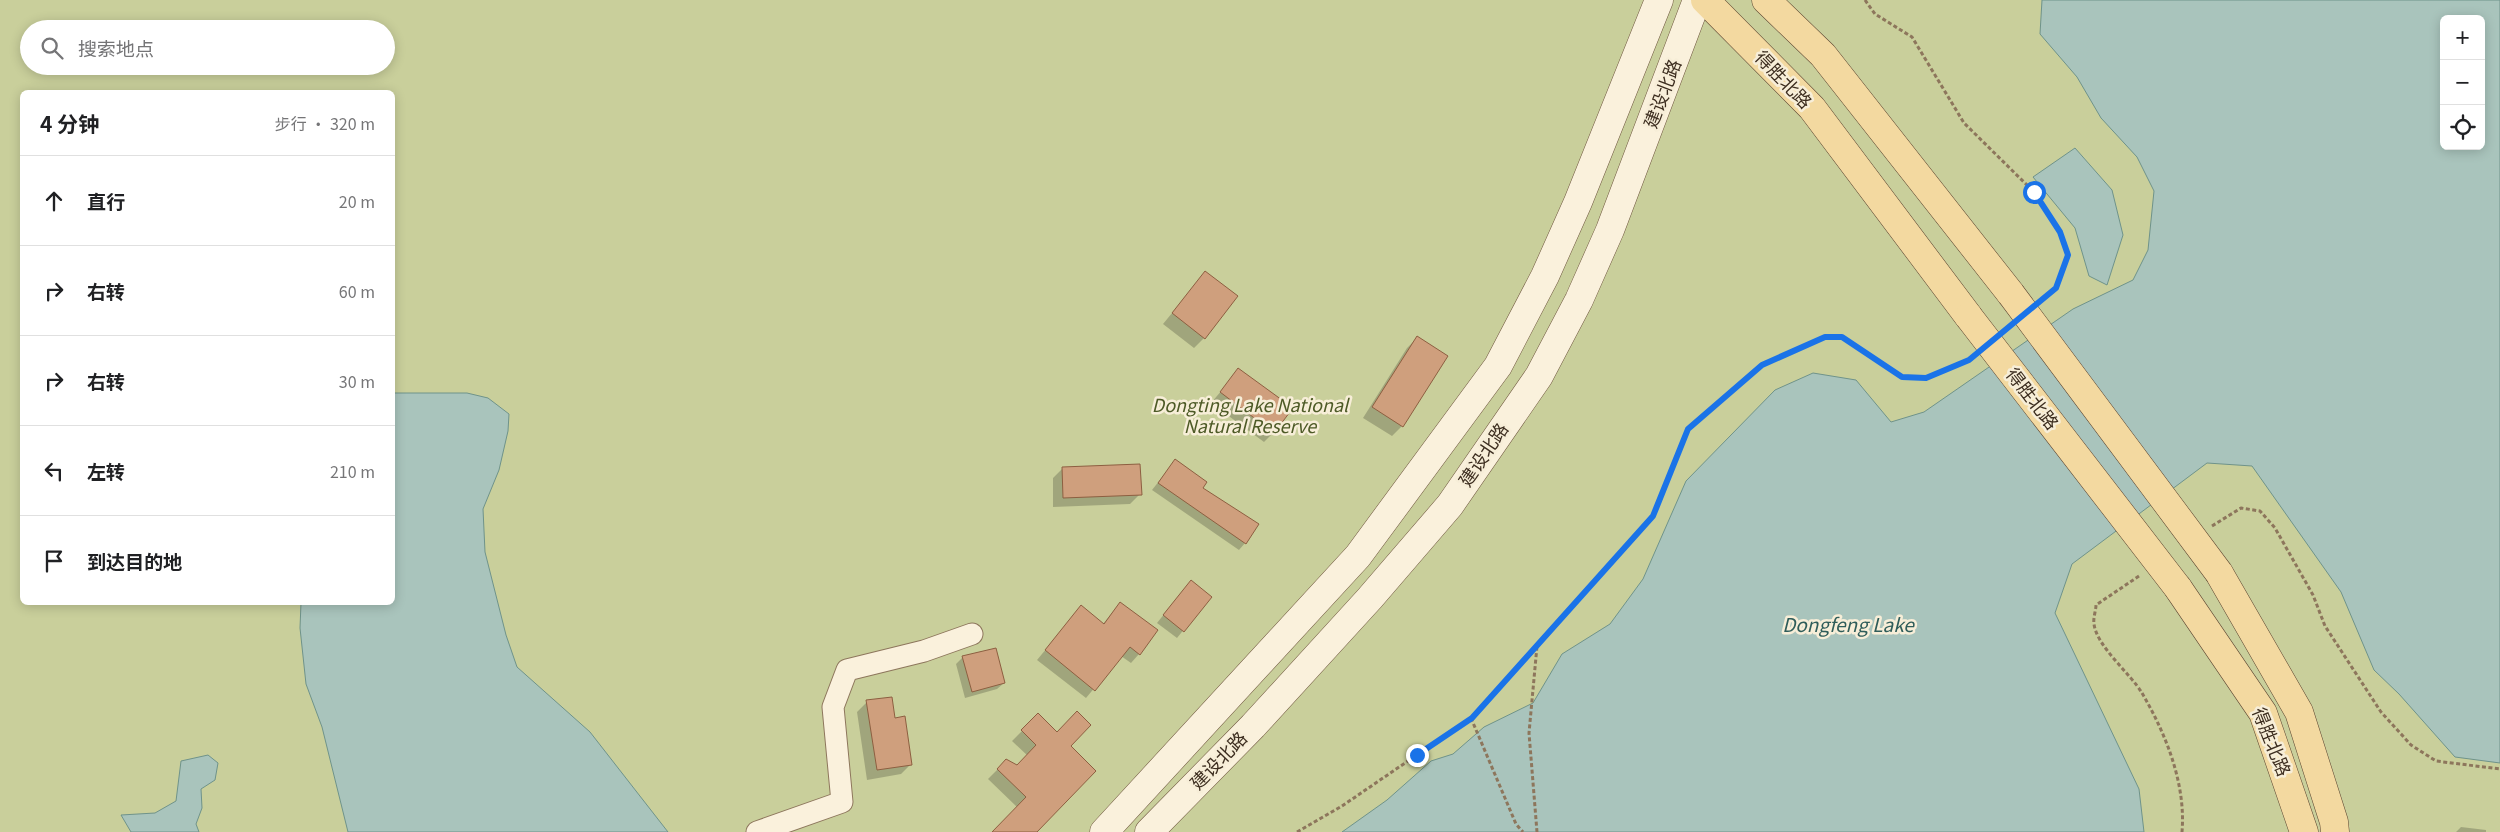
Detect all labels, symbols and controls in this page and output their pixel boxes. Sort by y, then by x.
map controls [2440,15,2485,150]
button: + [2440,15,2485,60]
search box [20,20,395,75]
icon: search [38,34,66,62]
text: 搜索地点 [78,34,154,61]
street label: 得胜北路 [1750,44,1819,114]
street label: 建设北路 [1636,55,1686,132]
button: − [2440,60,2485,105]
button: locate [2440,105,2485,150]
text: 4 分钟 [40,108,99,138]
text: 步行 · 320 m [275,111,375,135]
route start [2023,181,2046,204]
icon: ahead [40,187,68,215]
text: 直行 [87,187,125,214]
text: 20 m [339,189,375,213]
icon: right [40,277,68,305]
text: 右转 [87,277,125,304]
text: 60 m [339,279,375,303]
street label: 得胜北路 [2001,361,2066,434]
icon: right [40,367,68,395]
text: 右转 [87,367,125,394]
text: 30 m [339,369,375,393]
park label: Dongting Lake National Natural Reserve [1152,391,1350,438]
street label: 建设北路 [1451,417,1513,491]
icon: left [40,457,68,485]
text: 左转 [87,457,125,484]
text: 210 m [330,459,375,483]
icon: arrive [40,547,68,575]
text: 到达目的地 [87,547,182,574]
water label: Dongfeng Lake [1782,610,1915,637]
street label: 得胜北路 [2247,703,2298,779]
street label: 建设北路 [1183,725,1252,795]
route end [1406,744,1429,767]

